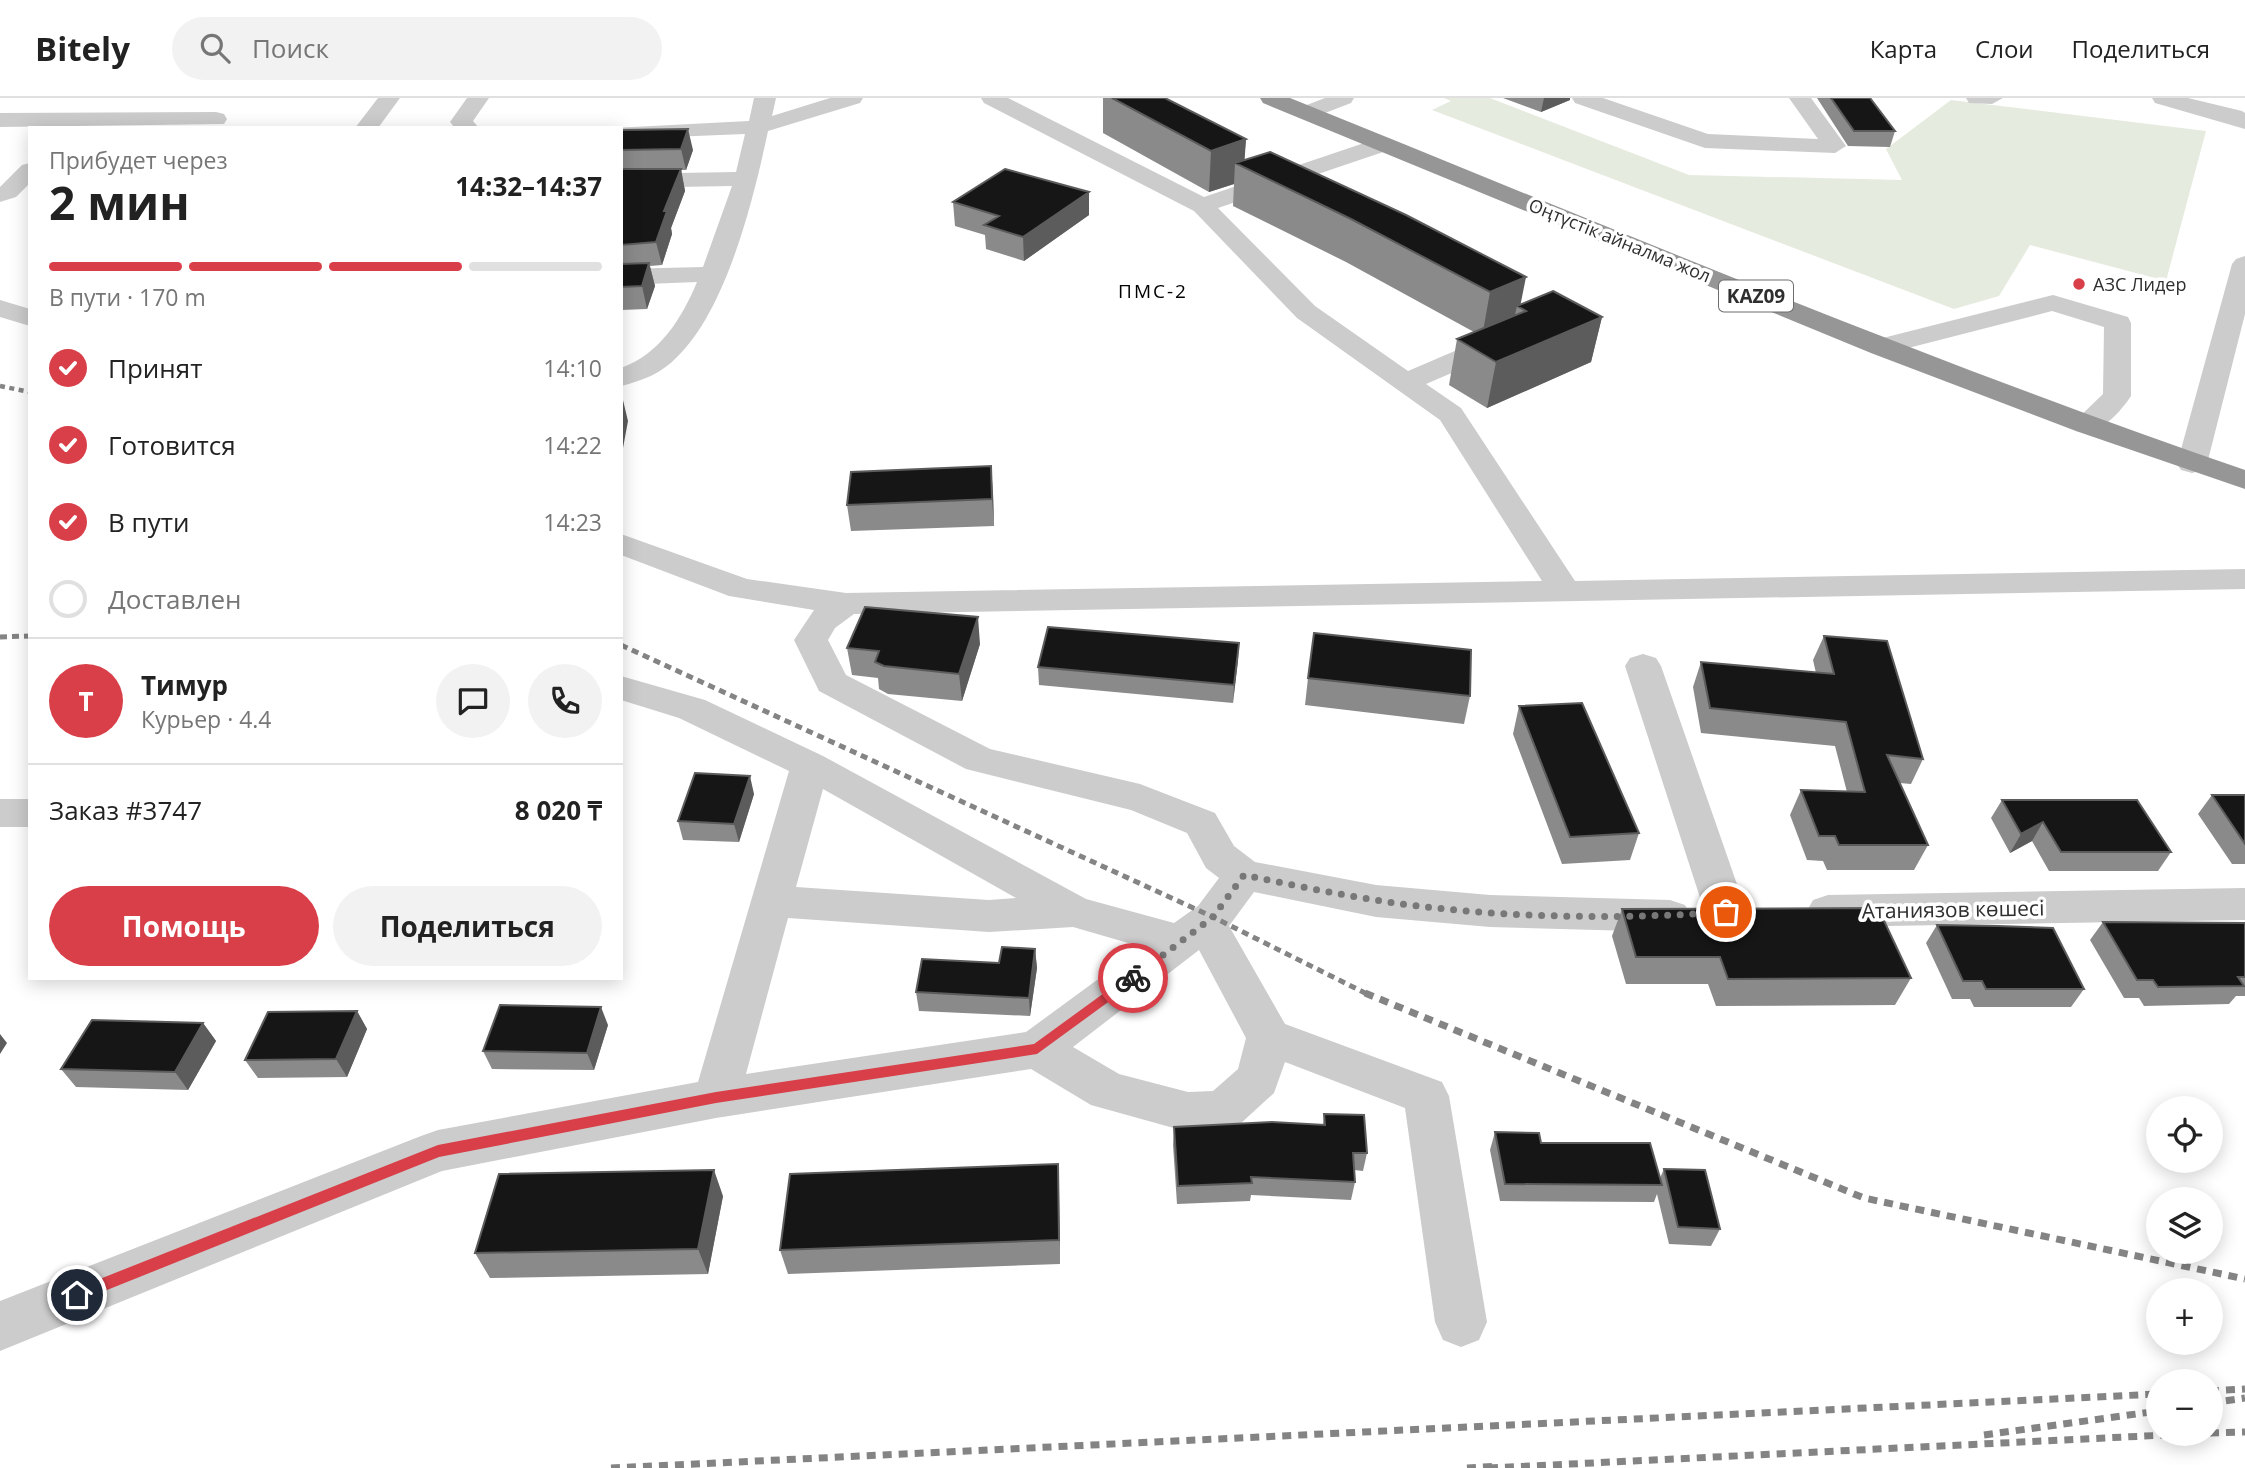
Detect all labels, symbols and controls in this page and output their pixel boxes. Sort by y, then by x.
search box [172,17,662,80]
text: Bitely [35,26,130,71]
icon: search [196,29,234,67]
text: Поиск [252,30,329,66]
text: Карта [1870,32,1937,65]
text: Слои [1975,32,2034,65]
text: Поделиться [2072,32,2210,65]
text: Прибудет через [49,144,228,176]
text: 14:32–14:37 [455,168,602,204]
text: 2 мин [49,171,190,233]
street label: Оңтүстік айналма жол [1525,193,1715,287]
place label: АЗС Лидер [2093,272,2186,296]
marker: АЗС Лидер [2071,276,2087,292]
district label: ПМС-2 [1118,278,1188,304]
road number: KAZ09 [1719,280,1793,312]
text: В пути · 170 m [49,281,206,313]
icon: check [49,349,87,387]
text: Принят [108,350,202,386]
text: 14:10 [543,352,602,384]
icon: check [49,426,87,464]
text: Готовится [108,427,236,463]
text: 14:22 [543,429,602,461]
icon: check [49,503,87,541]
text: В пути [108,504,189,540]
text: 14:23 [543,506,602,538]
text: Доставлен [108,581,241,617]
button: chat [436,664,510,738]
button: phone [528,664,602,738]
text: Тимур [141,667,228,703]
text: Т [78,683,94,719]
text: Курьер · 4.4 [141,703,272,735]
text: Заказ #3747 [49,792,202,828]
text: 8 020 ₸ [515,792,602,828]
pin [1696,882,1756,942]
button: Помощь [49,886,319,966]
button: Поделиться [333,886,602,966]
icon: bag [1707,893,1745,931]
street label: Атаниязов көшесі [1861,893,2045,925]
courier [1098,943,1168,1013]
icon: bike [1114,959,1152,997]
map controls [2146,1096,2223,1446]
button: locate [2146,1096,2223,1173]
button: layers [2146,1187,2223,1264]
pin [47,1265,107,1325]
icon: home [58,1276,96,1314]
button: + [2146,1278,2223,1355]
button: − [2146,1369,2223,1446]

